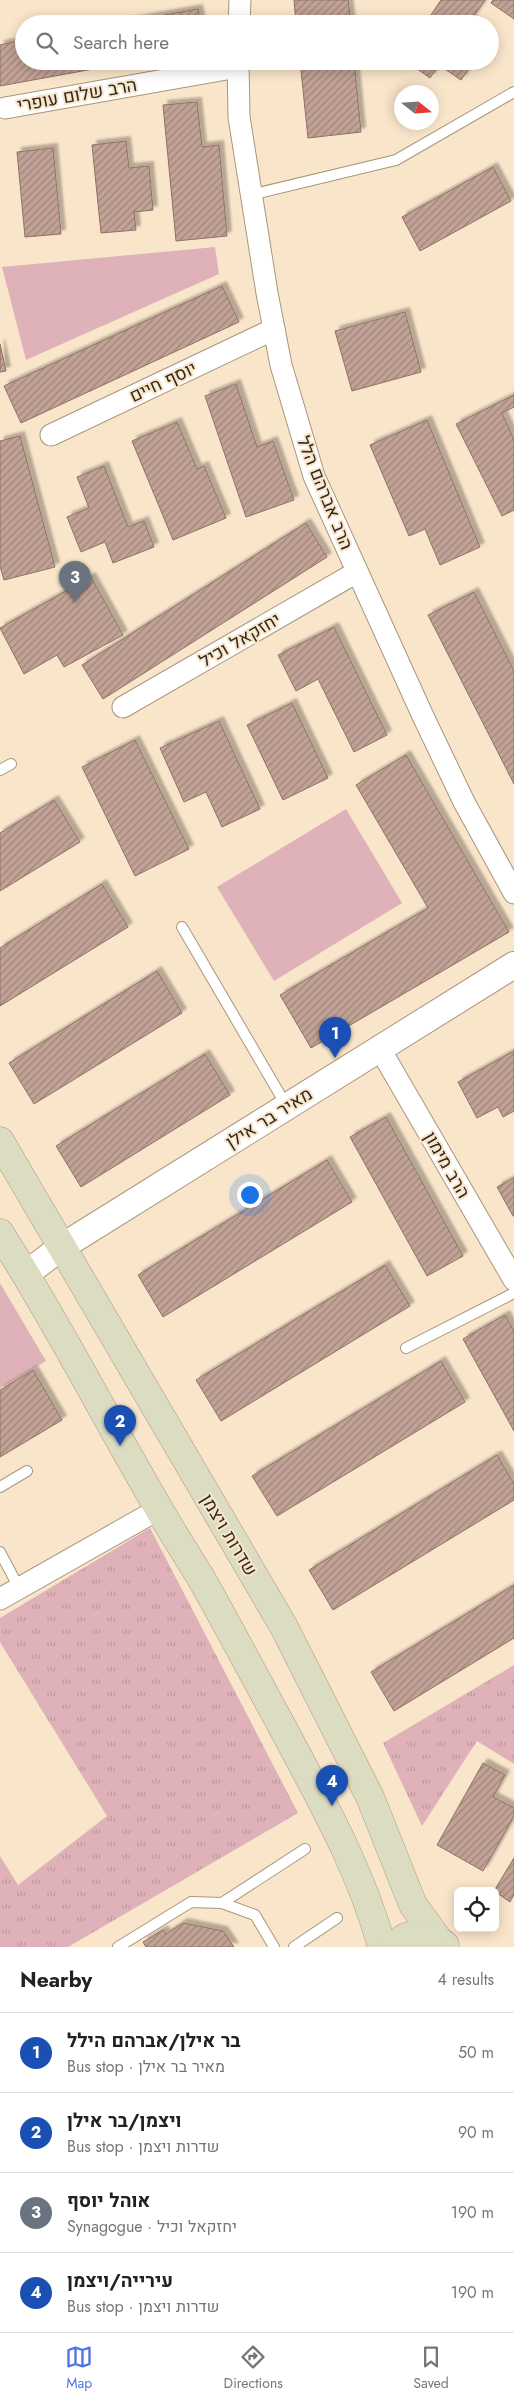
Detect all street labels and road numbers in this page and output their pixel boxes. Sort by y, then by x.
street label: הרב שלום עופרי [15,72,139,118]
street label: יוסף חיים [125,355,201,409]
street label: הרב אברהם הלל [290,432,360,554]
street label: יחזקאל וכיל [195,606,285,674]
street label: מאיר בר אילן [221,1081,317,1155]
street label: הרב מימון [417,1127,477,1203]
street label: שדרות ויצמן [194,1489,264,1581]

